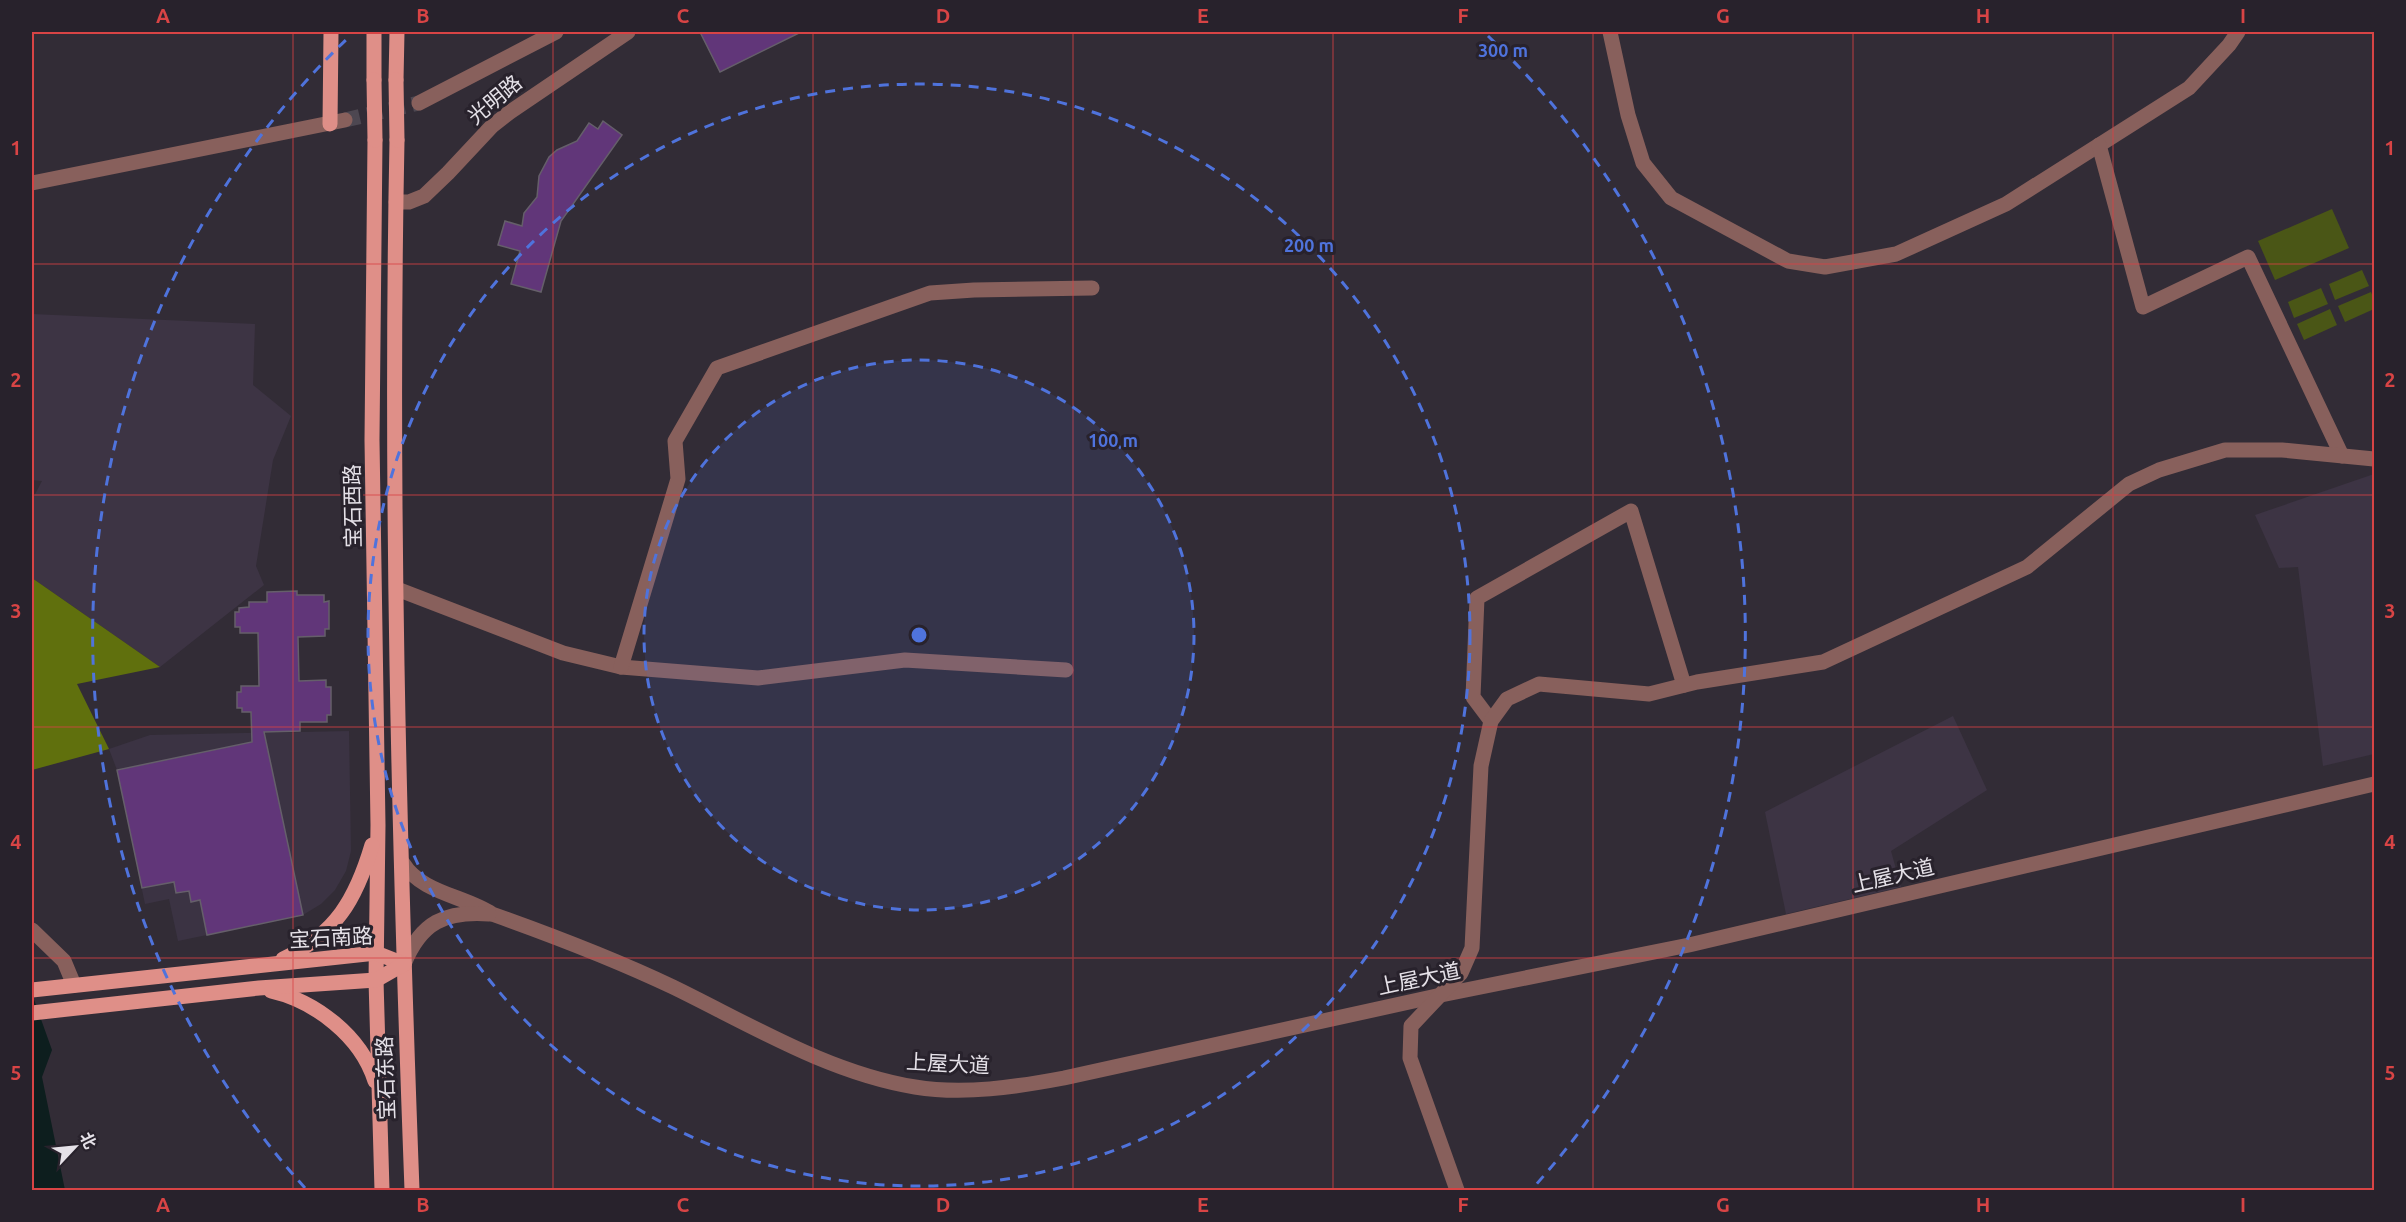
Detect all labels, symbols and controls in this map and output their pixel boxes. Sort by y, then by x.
text: A [156,4,170,27]
text: B [416,4,430,27]
text: C [677,4,690,27]
text: D [936,4,950,27]
text: E [1197,4,1209,27]
text: F [1457,4,1469,27]
text: G [1716,4,1730,27]
text: H [1976,4,1990,27]
text: I [2240,4,2246,27]
text: 300 m [1478,40,1528,60]
street label: 光明路 [463,70,526,129]
text: 1 [10,136,22,159]
text: 1 [2384,136,2396,159]
text: 200 m [1284,235,1334,255]
text: 2 [10,368,22,391]
text: 2 [2384,368,2396,391]
text: 100 m [1088,430,1138,450]
street label: 宝石西路 [339,464,365,548]
text: 3 [10,599,22,622]
text: 3 [2384,599,2396,622]
centre of rings [909,625,929,645]
text: 4 [10,830,22,853]
text: 4 [2384,830,2396,853]
street label: 上屋大道 [1849,854,1936,896]
street label: 宝石南路 [288,923,374,951]
street label: 上屋大道 [1375,958,1462,998]
street label: 宝石东路 [372,1036,398,1120]
street label: 上屋大道 [905,1049,991,1077]
text: 5 [10,1061,22,1084]
text: 5 [2384,1061,2396,1084]
north arrow [45,1117,105,1177]
text: 北 [77,1129,100,1152]
text: A [156,1193,170,1216]
text: B [416,1193,430,1216]
text: C [677,1193,690,1216]
text: D [936,1193,950,1216]
text: E [1197,1193,1209,1216]
text: F [1457,1193,1469,1216]
text: G [1716,1193,1730,1216]
text: H [1976,1193,1990,1216]
text: I [2240,1193,2246,1216]

